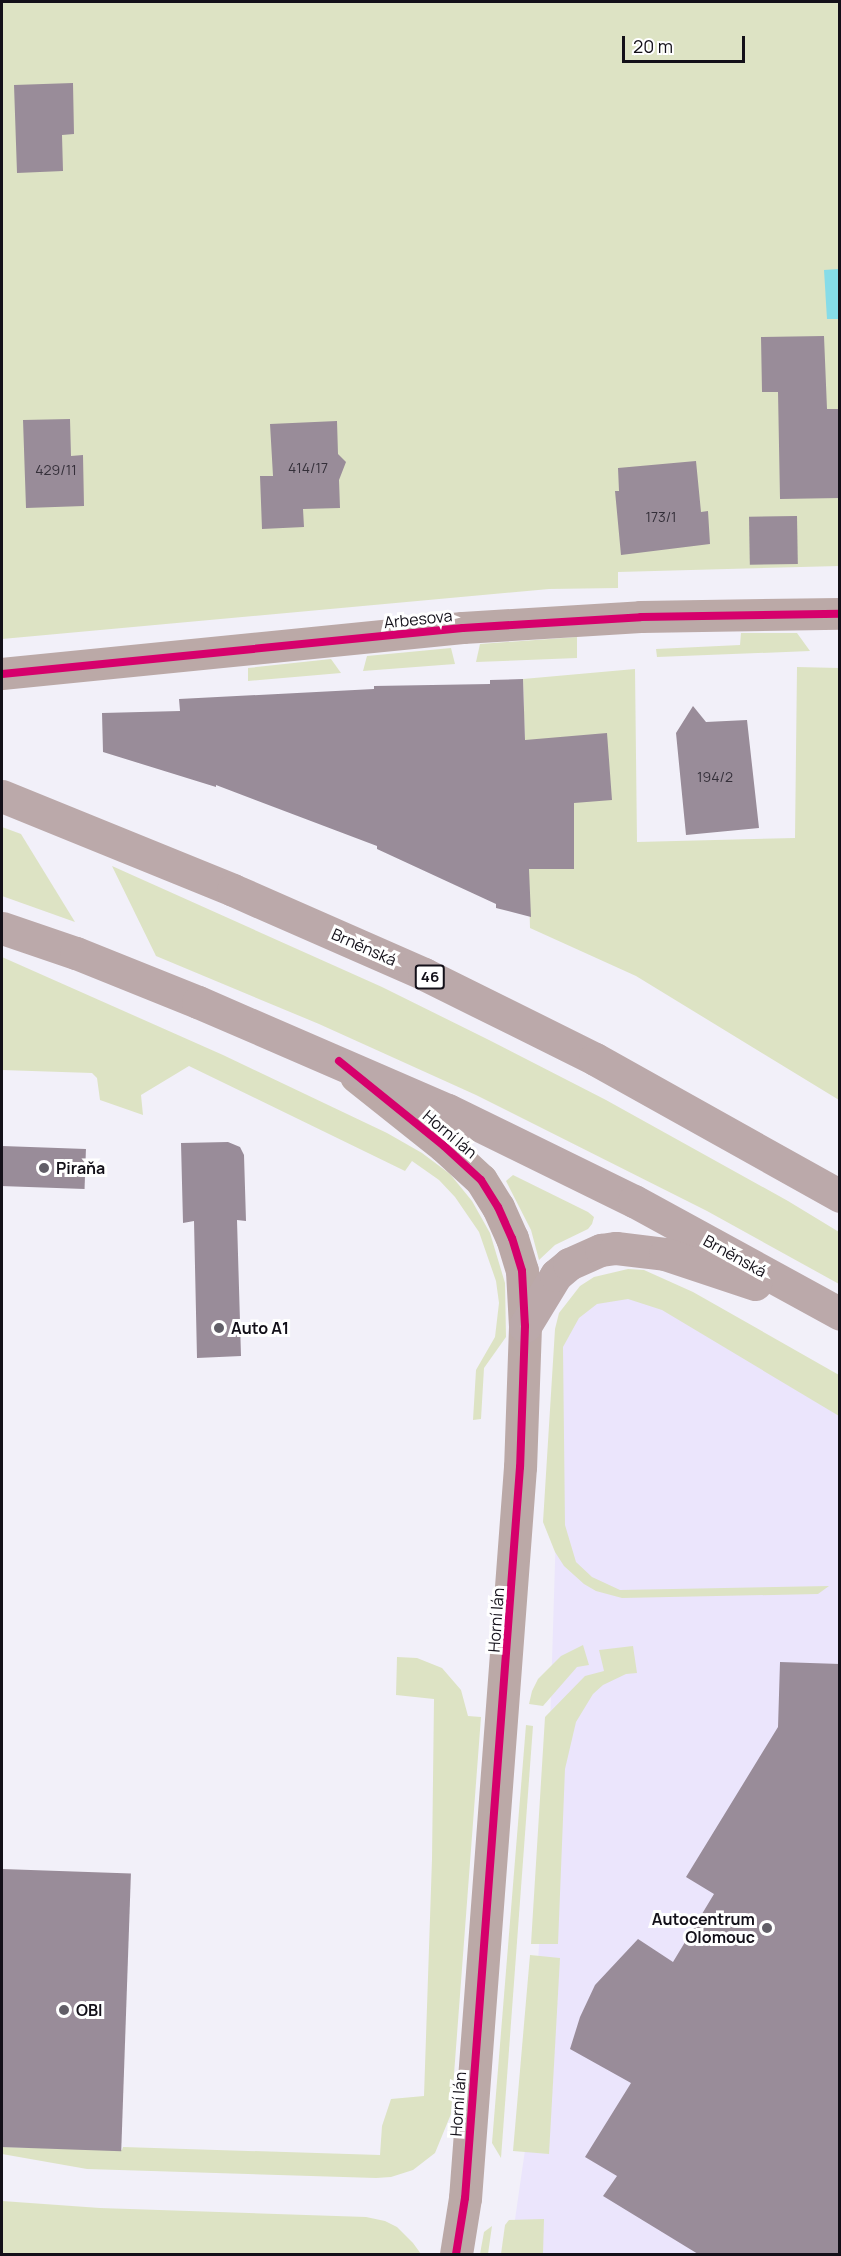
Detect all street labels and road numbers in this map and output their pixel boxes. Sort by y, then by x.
street label: Arbesova [383,606,453,632]
street label: Brněnská [329,924,399,970]
road number: 46 [414,965,446,989]
street label: Horní lán [419,1106,481,1162]
street label: Brněnská [700,1231,770,1281]
street label: Horní lán [484,1587,508,1653]
street label: Horní lán [446,2071,470,2137]

